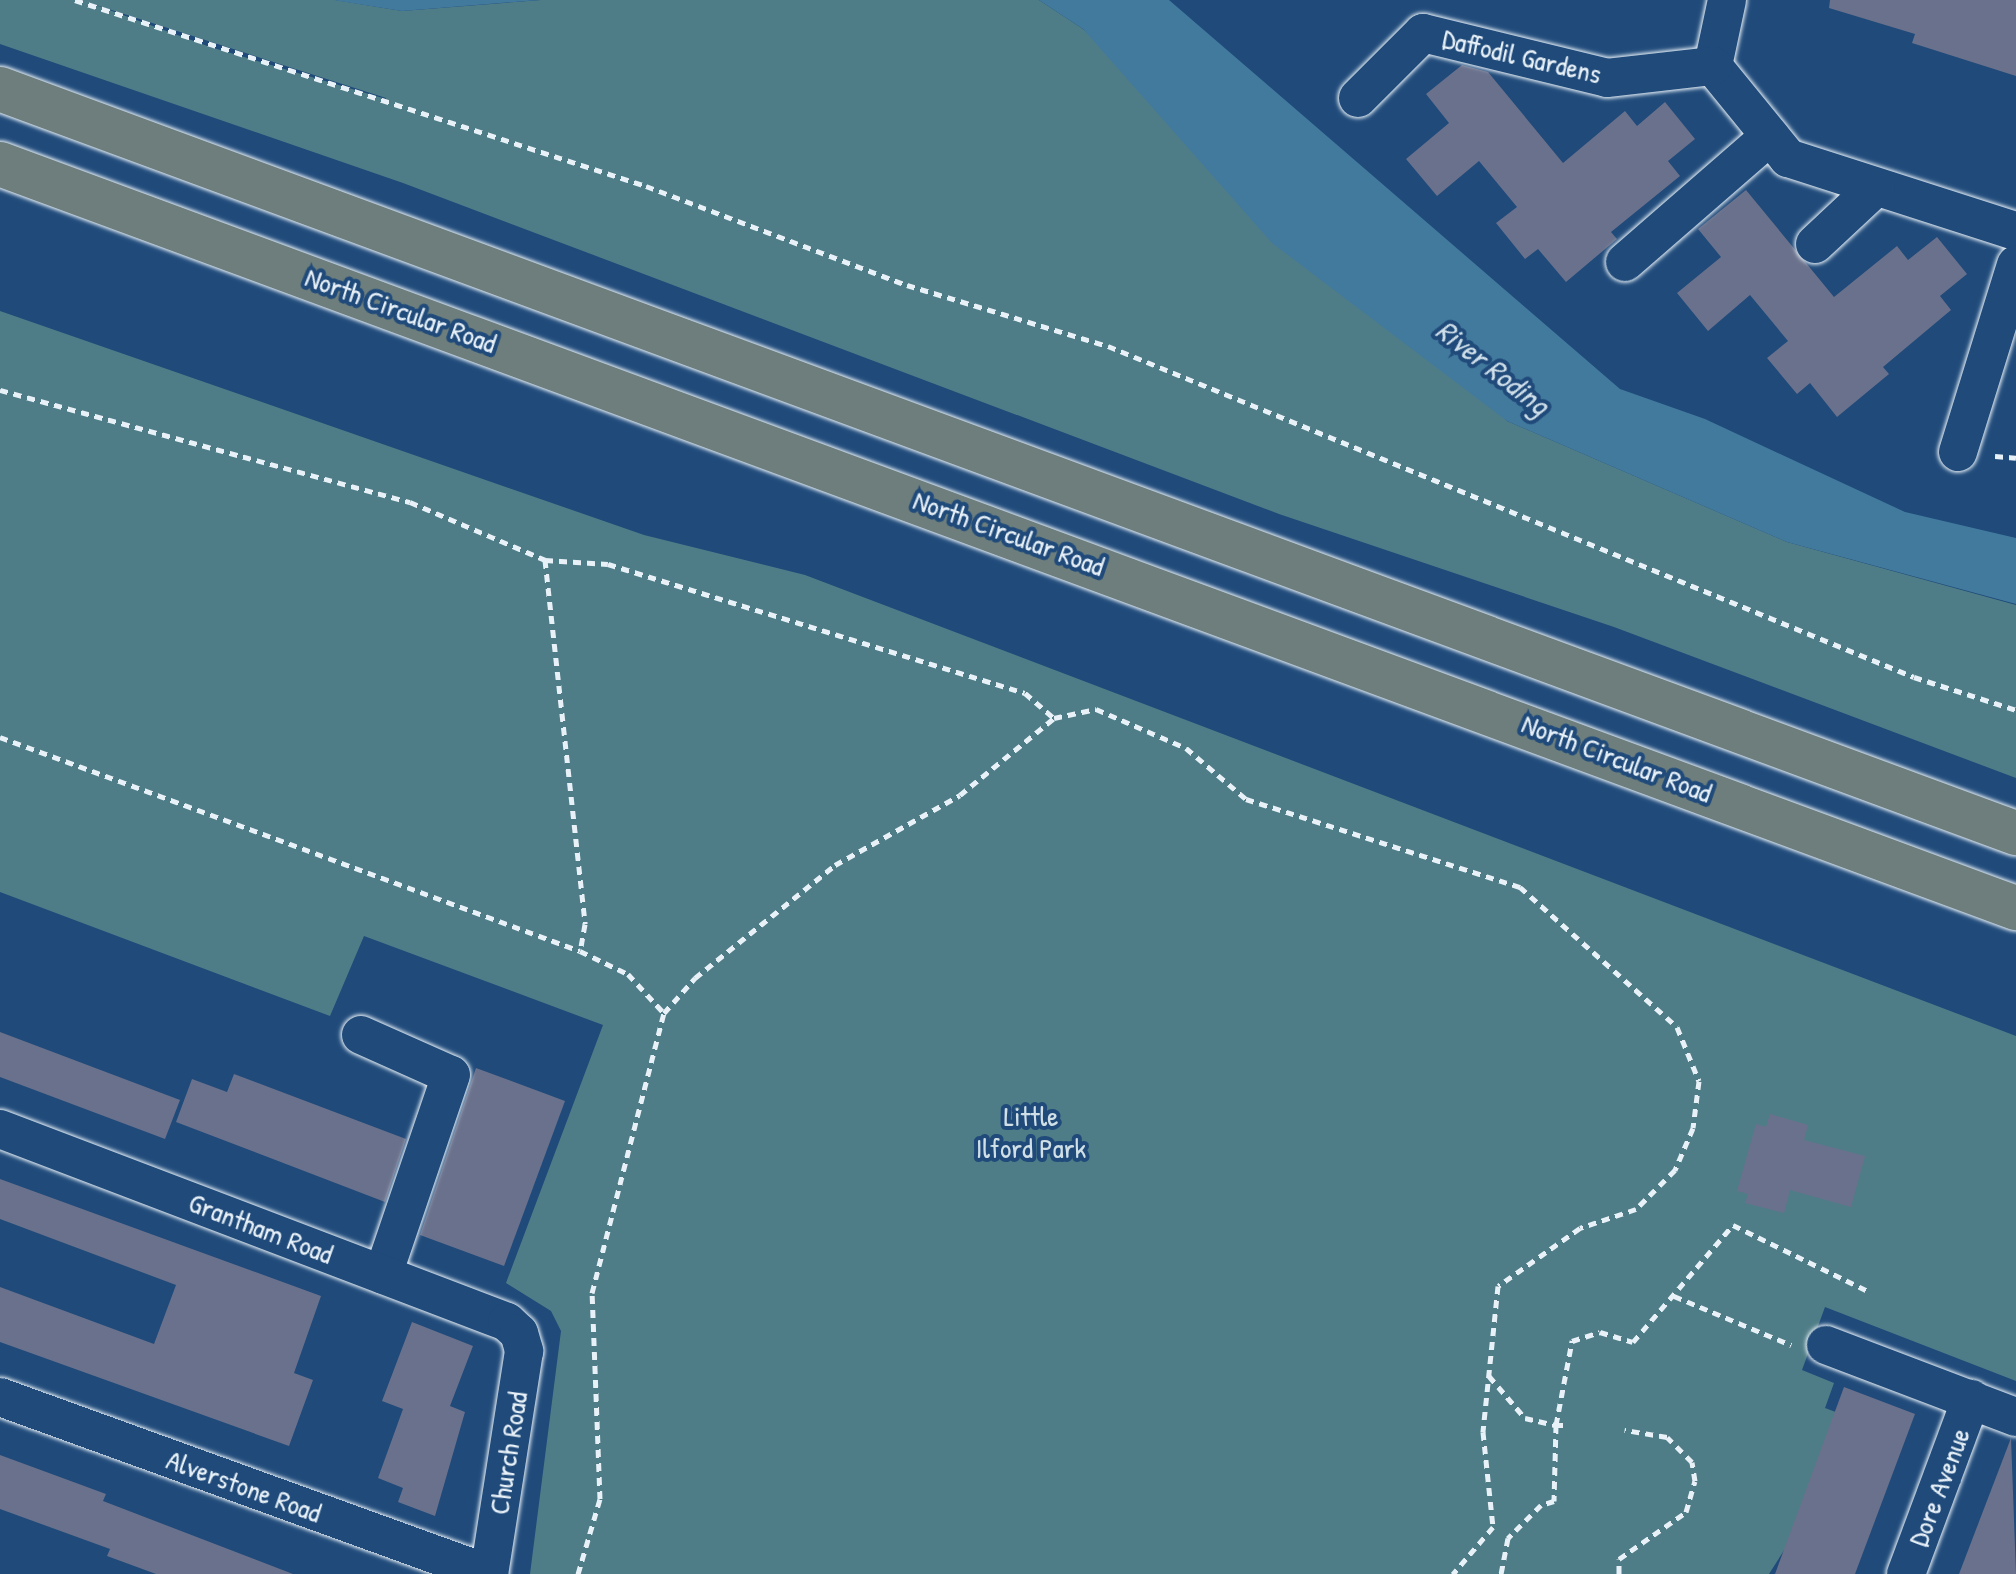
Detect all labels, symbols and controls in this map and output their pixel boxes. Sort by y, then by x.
street label: Daffodil Gardens [1439,21,1605,91]
street label: North Circular Road [301,260,501,360]
water label: River Roding [1429,312,1557,422]
street label: North Circular Road [909,483,1109,583]
street label: North Circular Road [1517,706,1717,810]
park label: Little Ilford Park [976,1099,1086,1165]
street label: Grantham Road [184,1185,338,1271]
street label: Church Road [482,1389,534,1517]
street label: Dore Avenue [1901,1423,1977,1551]
street label: Alverstone Road [162,1442,326,1530]

